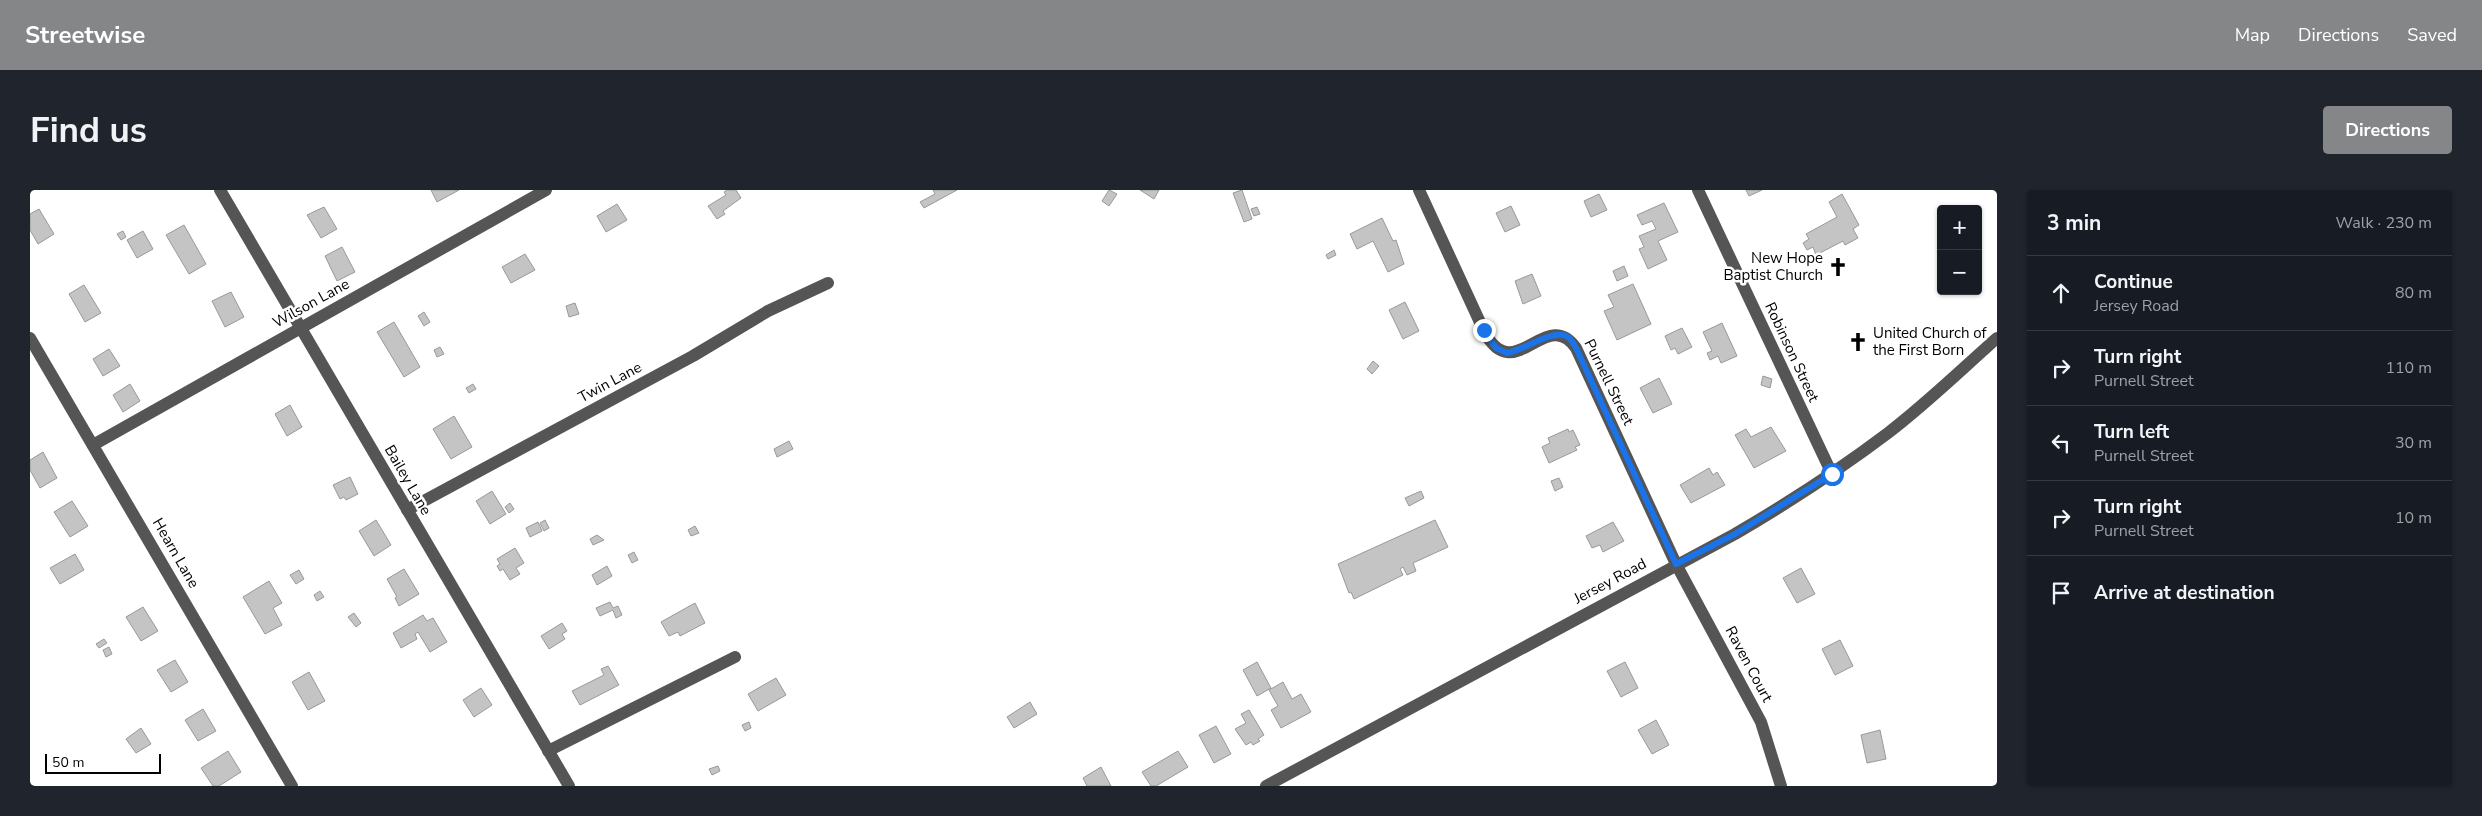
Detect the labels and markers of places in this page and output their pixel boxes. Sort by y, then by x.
place label: New Hope Baptist Church [1723,248,1823,285]
church icon: New Hope Baptist Church [1827,256,1849,278]
place label: United Church of the First Born [1873,323,1988,360]
church icon: United Church of the First Born [1847,331,1869,353]

